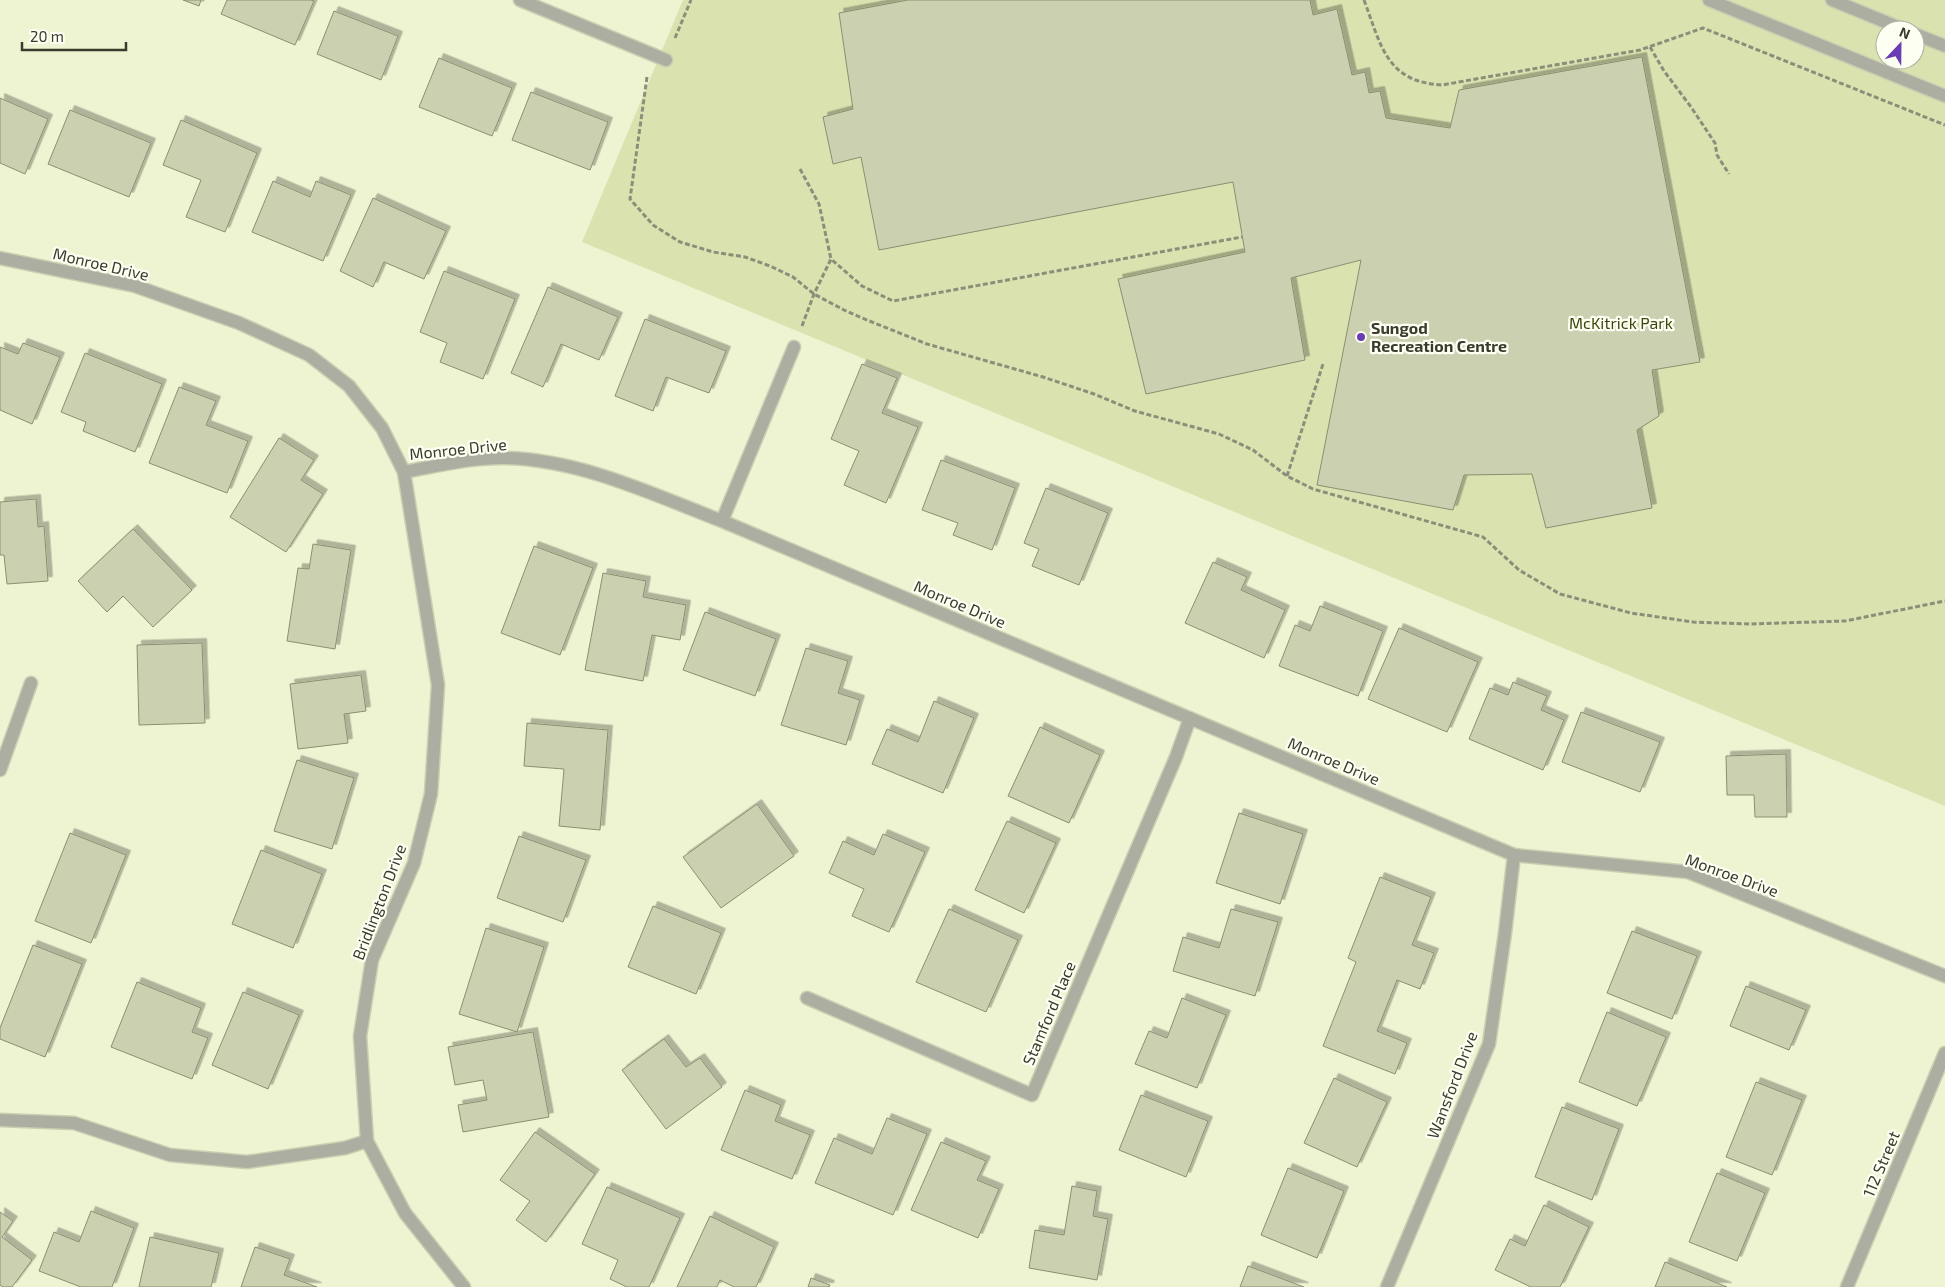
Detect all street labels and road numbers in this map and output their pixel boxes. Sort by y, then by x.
street label: Monroe Drive [51,243,151,284]
street label: Monroe Drive [408,434,508,463]
street label: Monroe Drive [911,576,1009,631]
street label: Monroe Drive [1285,733,1383,788]
street label: Bridlington Drive [348,841,409,962]
street label: Monroe Drive [1683,849,1781,900]
street label: Stamford Place [1018,958,1079,1068]
street label: Wansford Drive [1422,1029,1481,1141]
street label: 112 Street [1858,1128,1903,1200]

